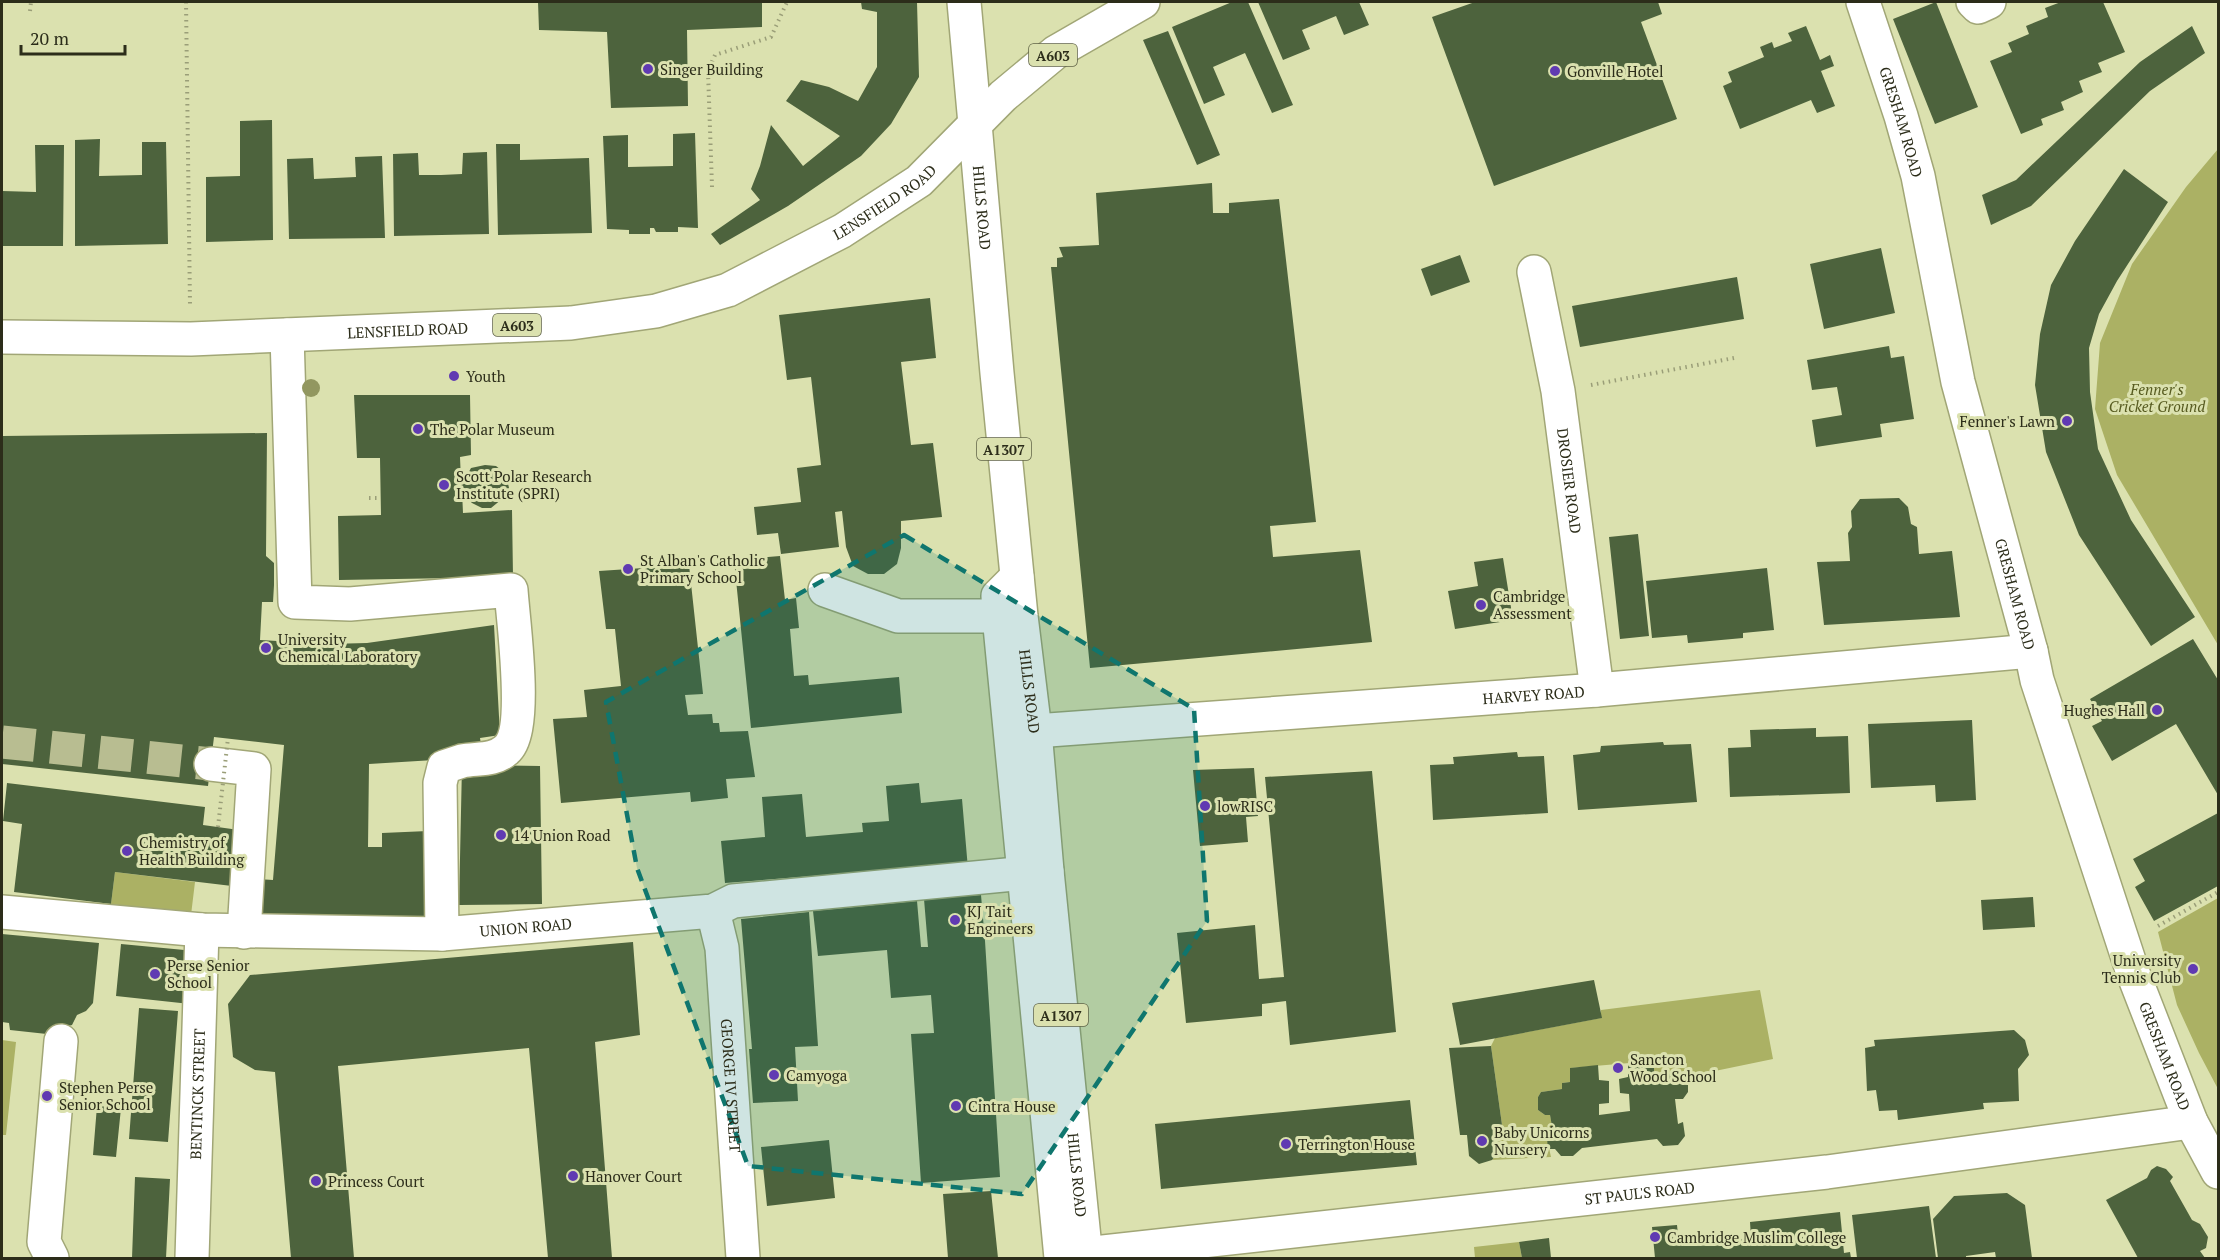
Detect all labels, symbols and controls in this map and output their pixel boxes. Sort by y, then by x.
scale bar [21,18,124,56]
text: 20 m [30,26,70,50]
road number: A603 [1029,44,1077,66]
place label: Singer Building [660,59,764,79]
place label: Gonville Hotel [1567,61,1664,81]
marker: Singer Building [641,62,655,76]
marker: Gonville Hotel [1548,64,1562,78]
street label: GRESHAM ROAD [1875,64,1928,180]
street label: LENSFIELD ROAD [829,160,940,244]
street label: HILLS ROAD [969,165,996,251]
road number: A603 [493,314,541,336]
street label: LENSFIELD ROAD [347,317,469,342]
place label: Youth [466,366,506,386]
marker: Youth [447,369,461,383]
park label: Fenner's Cricket Ground [2109,379,2206,416]
place label: Fenner's Lawn [1959,411,2055,431]
marker: Fenner's Lawn [2060,414,2074,428]
place label: The Polar Museum [430,419,555,439]
marker: The Polar Museum [411,422,425,436]
street label: DROSIER ROAD [1553,427,1587,535]
road number: A1307 [977,438,1031,460]
place label: Scott Polar Research Institute (SPRI) [456,466,592,503]
marker: Scott Polar Research Institute (SPRI) [437,478,451,492]
street label: GRESHAM ROAD [1991,536,2040,652]
place label: St Alban's Catholic Primary School [640,550,765,587]
marker: St Alban's Catholic Primary School [621,562,635,576]
place label: Cambridge Assessment [1493,586,1572,623]
marker: Cambridge Assessment [1474,598,1488,612]
place label: University Chemical Laboratory [278,629,418,666]
marker: University Chemical Laboratory [259,641,273,655]
street label: HILLS ROAD [1015,648,1045,735]
street label: HARVEY ROAD [1482,681,1585,708]
place label: Hughes Hall [2064,700,2145,720]
marker: Hughes Hall [2150,703,2164,717]
place label: lowRISC [1217,796,1273,816]
marker: lowRISC [1198,799,1212,813]
place label: 14 Union Road [513,825,610,845]
marker: 14 Union Road [494,828,508,842]
place label: Chemistry of Health Building [139,832,245,869]
marker: Chemistry of Health Building [120,844,134,858]
place label: KJ Tait Engineers [967,901,1033,938]
street label: UNION ROAD [479,913,573,941]
marker: KJ Tait Engineers [948,913,962,927]
place label: University Tennis Club [2102,950,2181,987]
place label: Perse Senior School [167,955,250,992]
marker: University Tennis Club [2186,962,2200,976]
marker: Perse Senior School [148,967,162,981]
street label: GRESHAM ROAD [2135,999,2195,1113]
road number: A1307 [1034,1004,1088,1026]
street label: GEORGE IV STREET [717,1018,746,1153]
street label: BENTINCK STREET [185,1028,209,1160]
place label: Sancton Wood School [1630,1049,1717,1086]
marker: Sancton Wood School [1611,1061,1625,1075]
place label: Camyoga [786,1065,848,1085]
marker: Camyoga [767,1068,781,1082]
place label: Stephen Perse Senior School [59,1077,153,1114]
marker: Stephen Perse Senior School [40,1089,54,1103]
place label: Cintra House [968,1096,1056,1116]
marker: Cintra House [949,1099,963,1113]
place label: Baby Unicorns Nursery [1494,1122,1590,1159]
street label: HILLS ROAD [1063,1132,1092,1218]
place label: Terrington House [1298,1134,1415,1154]
marker: Baby Unicorns Nursery [1475,1134,1489,1148]
marker: Terrington House [1279,1137,1293,1151]
place label: Hanover Court [585,1166,683,1186]
marker: Hanover Court [566,1169,580,1183]
place label: Princess Court [328,1171,425,1191]
marker: Princess Court [309,1174,323,1188]
street label: ST PAUL'S ROAD [1583,1177,1696,1209]
place label: Cambridge Muslim College [1667,1227,1846,1247]
marker: Cambridge Muslim College [1648,1230,1662,1244]

